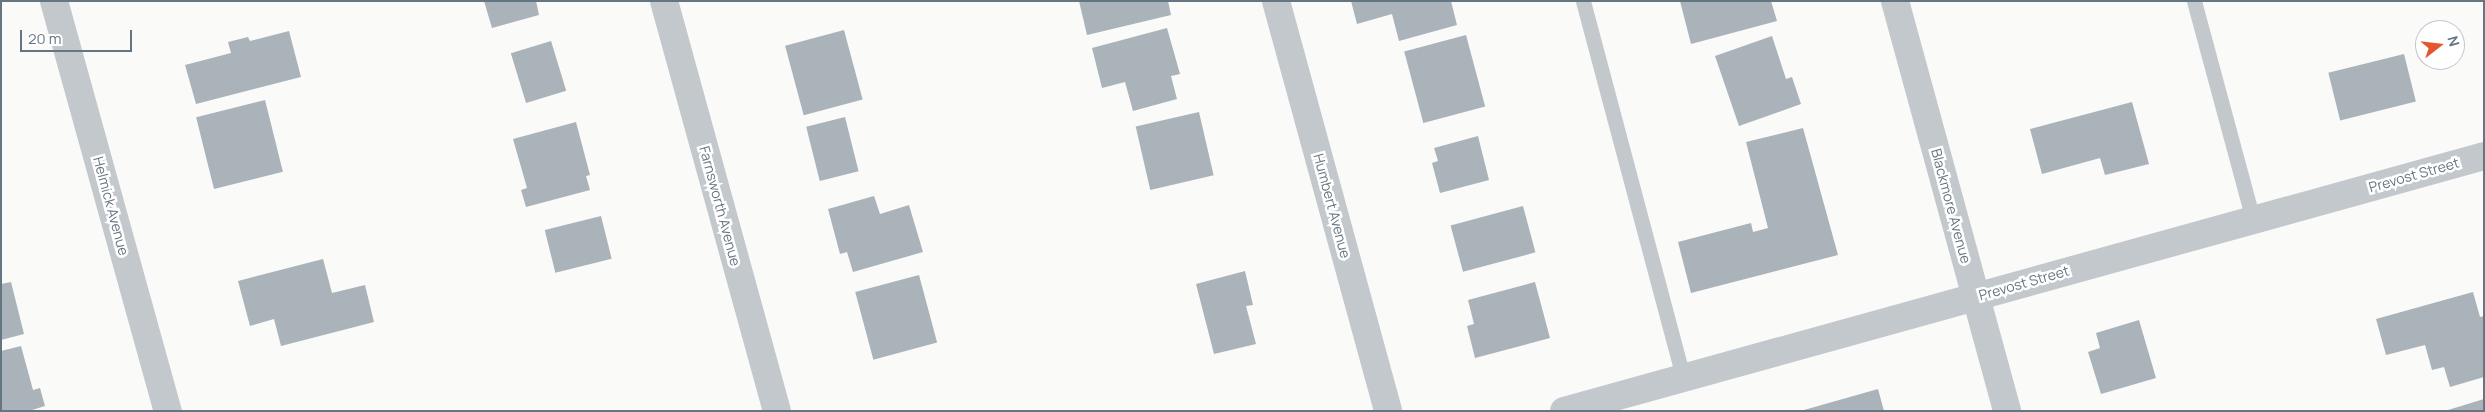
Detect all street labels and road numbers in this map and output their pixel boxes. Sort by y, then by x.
street label: Farnsworth Avenue [696,144,744,268]
street label: Blackmore Avenue [1928,147,1974,265]
street label: Humbert Avenue [1310,152,1354,260]
street label: Prevost Street [2367,154,2461,196]
street label: Helmick Avenue [90,155,132,257]
street label: Prevost Street [1977,262,2071,304]

